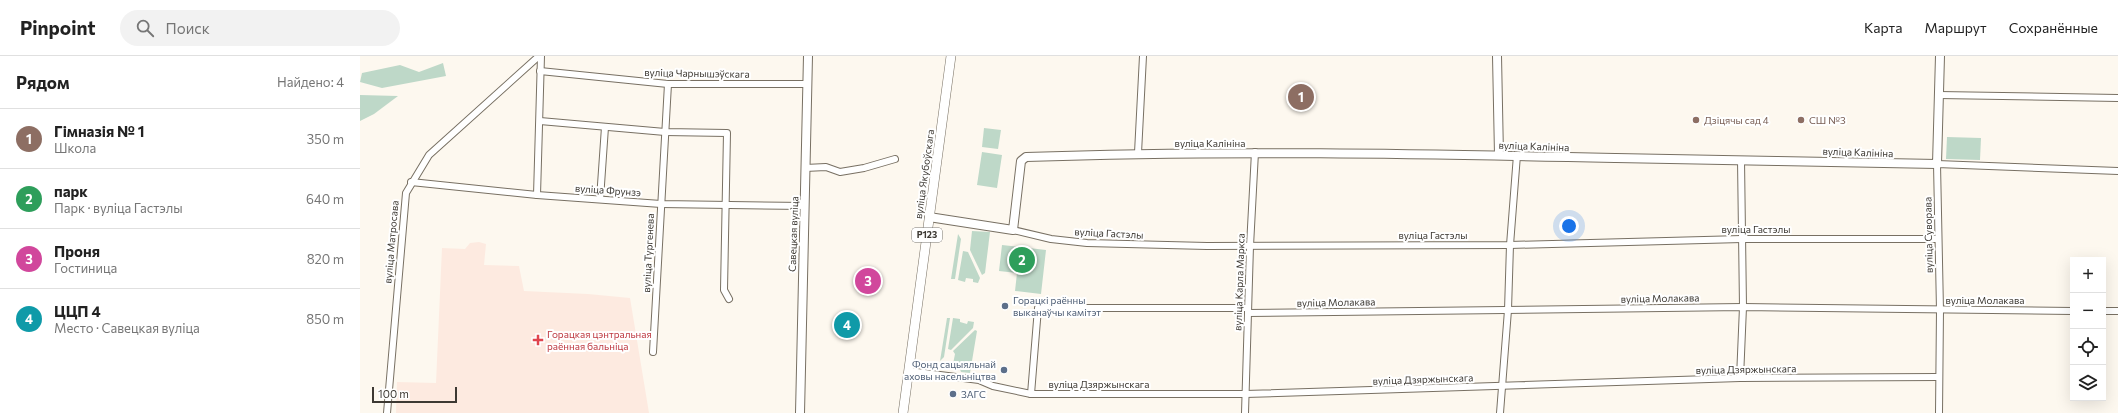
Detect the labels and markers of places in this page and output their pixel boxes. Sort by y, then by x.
pin: 1 [1288,82,1314,112]
place label: Дзіцячы сад 4 [1704,114,1769,126]
place label: СШ №3 [1809,114,1846,126]
marker: Дзіцячы сад 4 [1691,115,1701,125]
marker: СШ №3 [1796,115,1806,125]
pin: 2 [1009,245,1035,275]
pin: 3 [855,266,881,296]
place label: Горацкі раённы выканаўчы камітэт [1013,294,1101,318]
marker: Горацкі раённы выканаўчы камітэт [1000,301,1010,311]
pin: 4 [834,310,860,340]
place label: Горацкая цэнтральная раённая бальніца [547,328,652,352]
marker: Горацкая цэнтральная раённая бальніца [532,334,544,346]
place label: Фонд сацыяльнай аховы насельніцтва [904,358,996,382]
marker: Фонд сацыяльнай аховы насельніцтва [999,365,1009,375]
place label: ЗАГС [961,388,986,400]
marker: ЗАГС [948,389,958,399]

